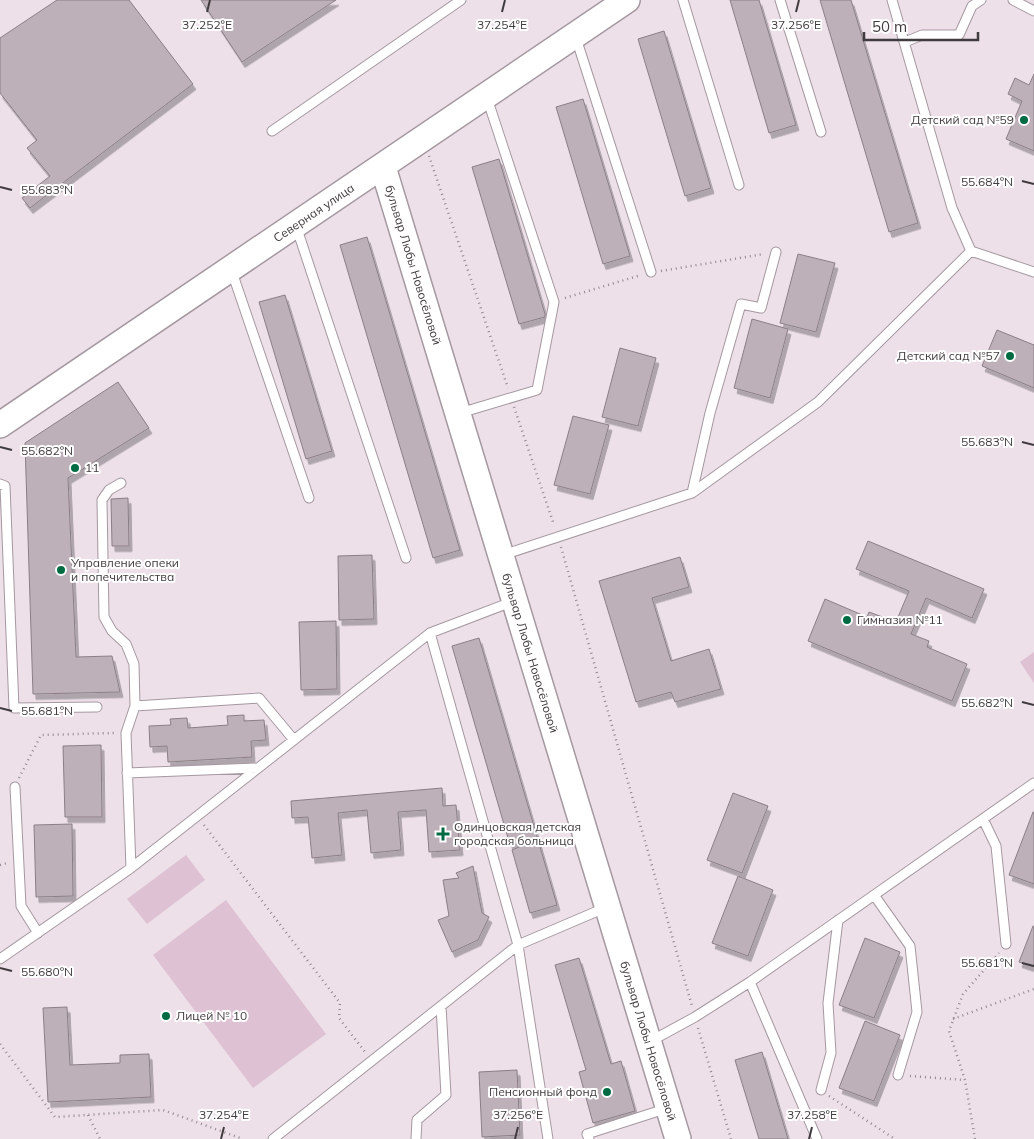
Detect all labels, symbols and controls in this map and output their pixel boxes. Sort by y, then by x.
scale bar [864,10,978,42]
text: 37.252°E [182,17,232,32]
text: 37.254°E [477,17,527,32]
text: 37.256°E [771,17,821,32]
text: 50 m [872,17,907,36]
place label: Детский сад №59 [911,112,1014,127]
marker: Детский сад №59 [1018,114,1030,126]
text: 55.684°N [961,174,1013,189]
street label: Северная улица [270,180,357,245]
text: 55.683°N [21,182,73,197]
street label: бульвар Любы Новосёловой [382,183,445,346]
place label: Детский сад №57 [897,348,1000,363]
marker: Детский сад №57 [1004,350,1016,362]
text: 55.683°N [961,434,1013,449]
text: 55.682°N [21,443,73,458]
place label: 11 [85,460,99,475]
marker: 11 [69,462,81,474]
place label: Управление опеки и попечительства [70,555,179,584]
marker: Управление опеки и попечительства [55,564,67,576]
street label: бульвар Любы Новосёловой [499,571,562,734]
place label: Гимназия №11 [857,612,943,627]
marker: Гимназия №11 [841,614,853,626]
text: 55.682°N [961,695,1013,710]
text: 55.681°N [21,703,73,718]
place label: Одинцовская детская городская больница [454,819,581,848]
marker: Одинцовская детская городская больница [436,827,450,841]
text: 55.681°N [961,955,1013,970]
street label: бульвар Любы Новосёловой [617,959,680,1122]
text: 55.680°N [21,964,73,979]
place label: Лицей № 10 [176,1008,247,1023]
marker: Лицей № 10 [160,1010,172,1022]
place label: Пенсионный фонд [489,1084,597,1099]
marker: Пенсионный фонд [601,1086,613,1098]
text: 37.254°E [199,1107,249,1122]
text: 37.256°E [493,1107,543,1122]
text: 37.258°E [787,1107,837,1122]

